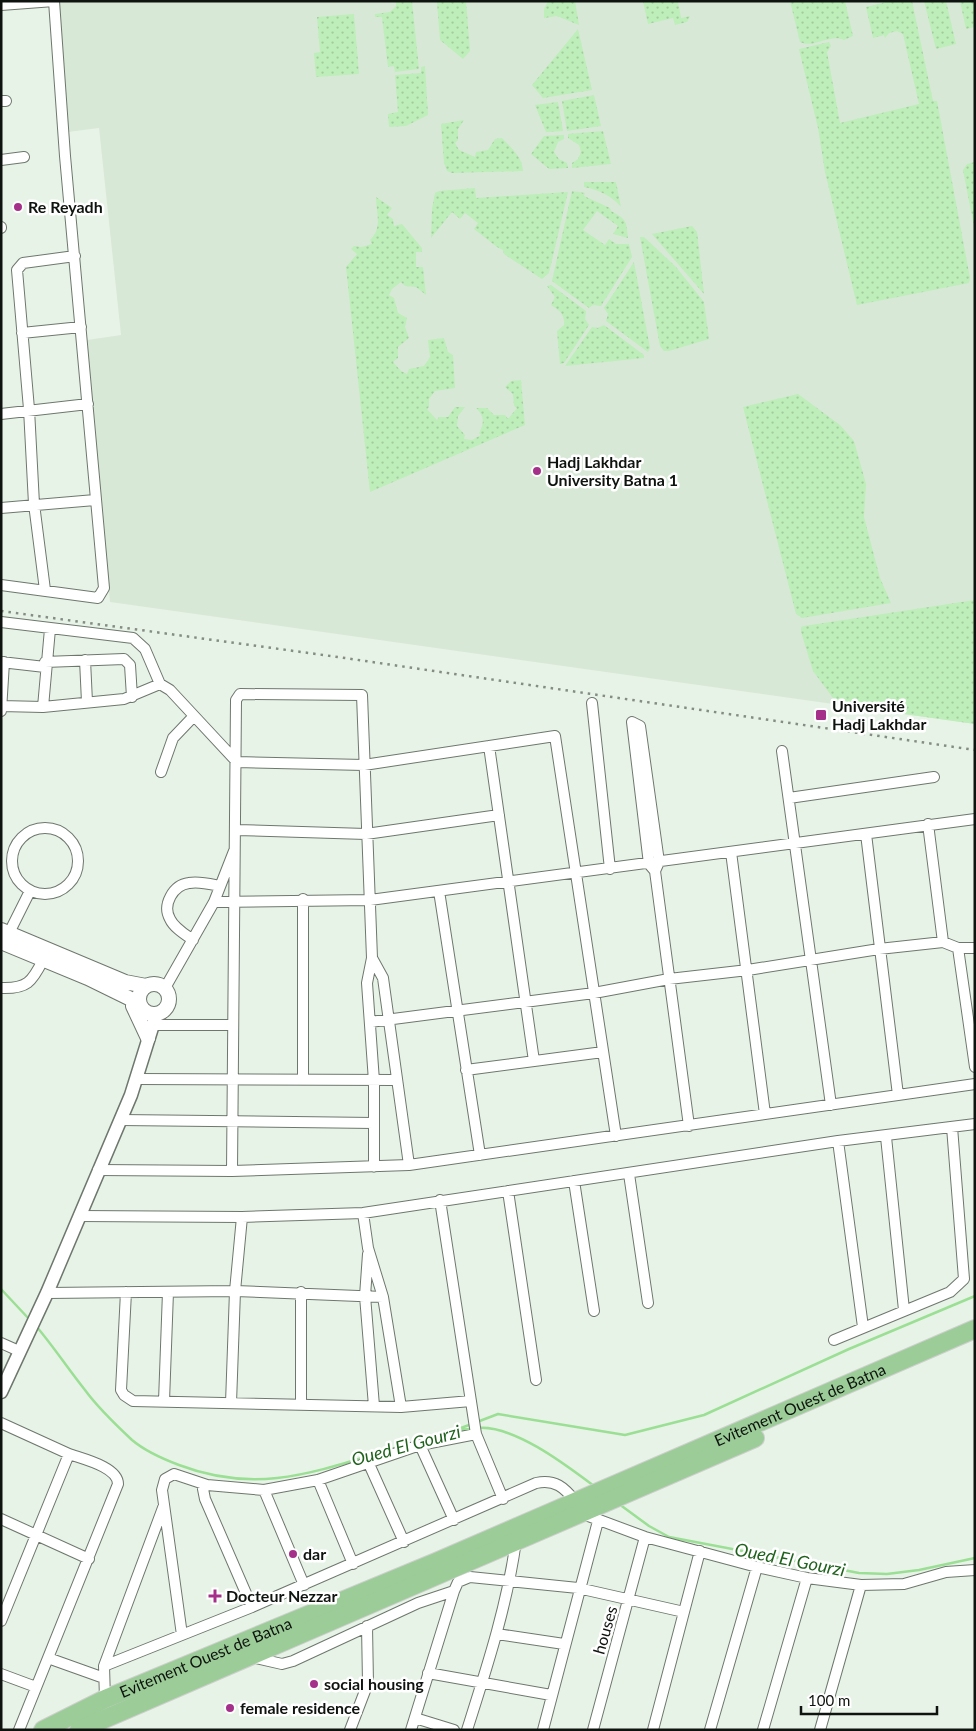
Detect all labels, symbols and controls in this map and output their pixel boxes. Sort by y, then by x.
place label: Re Reyadh [28,197,103,216]
marker: Re Reyadh [12,201,24,213]
place label: Hadj Lakhdar University Batna 1 [547,452,678,489]
marker: Hadj Lakhdar University Batna 1 [531,465,543,477]
place label: Université Hadj Lakhdar [832,696,926,733]
marker: Université Hadj Lakhdar [814,708,828,722]
street label: Evitement Ouest de Batna [711,1359,888,1450]
water label: Oued El Gourzi [349,1420,463,1470]
water label: Oued El Gourzi [733,1538,847,1581]
place label: dar [303,1544,326,1563]
marker: dar [287,1548,299,1560]
place label: Docteur Nezzar [226,1586,337,1605]
marker: Docteur Nezzar [208,1589,222,1603]
street label: houses [589,1604,620,1656]
street label: Evitement Ouest de Batna [116,1613,294,1701]
place label: social housing [324,1674,424,1693]
marker: social housing [308,1678,320,1690]
scale bar [801,1684,937,1716]
text: 100 m [808,1691,850,1709]
place label: female residence [240,1698,361,1717]
marker: female residence [224,1702,236,1714]

